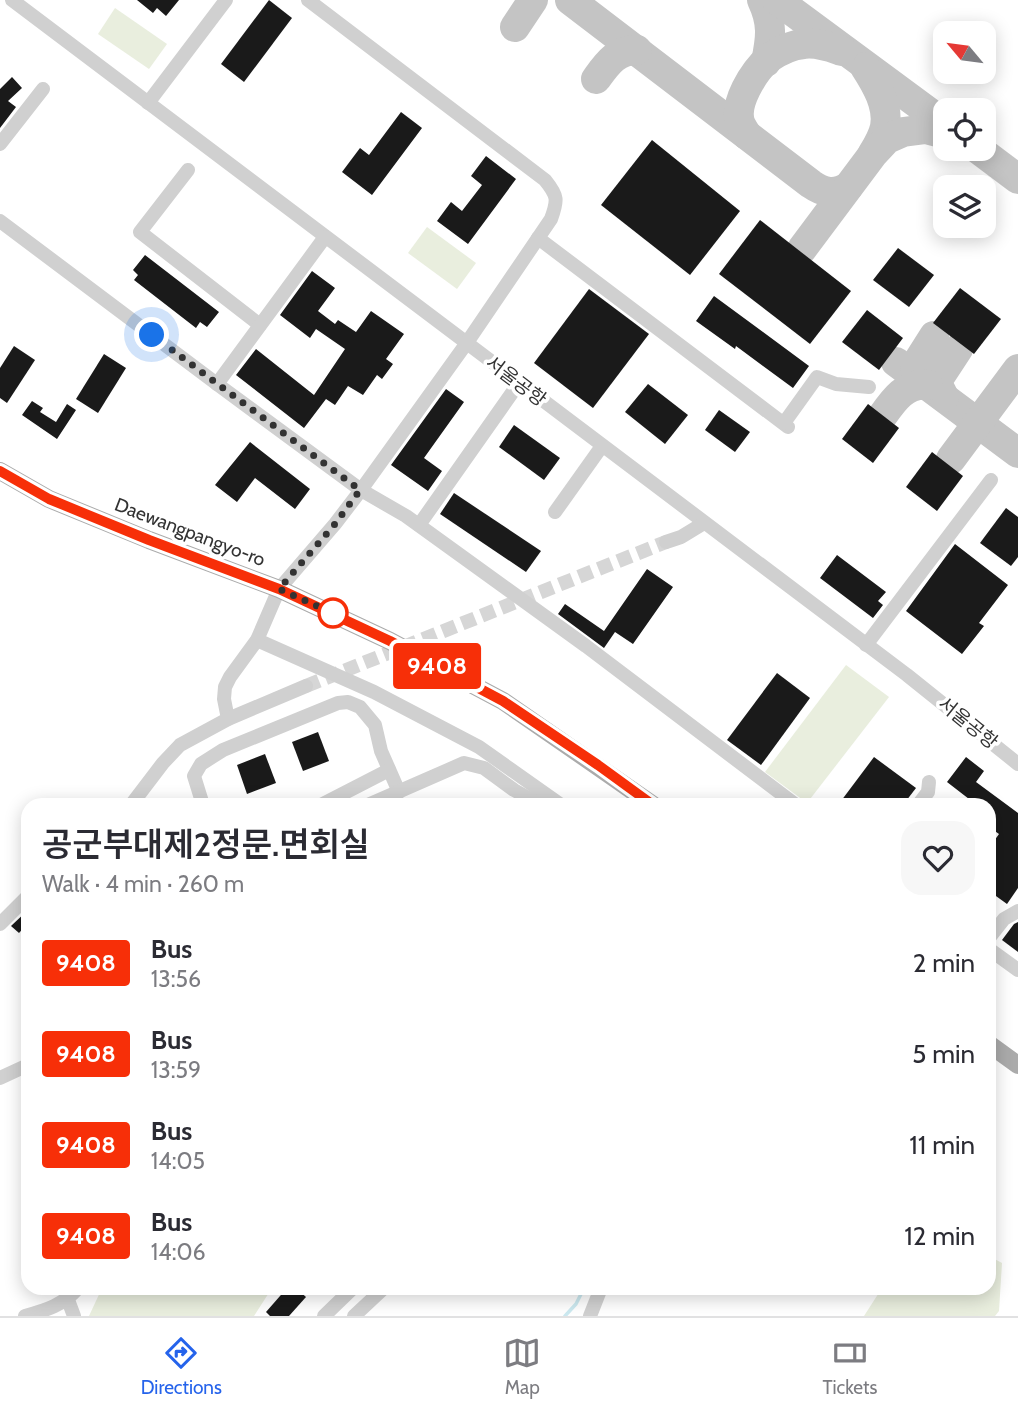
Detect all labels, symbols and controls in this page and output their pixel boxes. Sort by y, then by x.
north arrow [933,21,996,84]
map controls [933,21,996,238]
button: locate [933,98,996,161]
button: layers [933,175,996,238]
your location [134,317,169,352]
street label: 서울공항 [481,351,551,411]
street label: Daewangpangyo-ro [112,493,268,571]
unlabelled marker [318,598,348,628]
line badge: 9408 [388,643,486,689]
text: 9408 [407,651,467,680]
street label: 서울공항 [934,692,1002,754]
button: heart [901,821,975,895]
text: 공군부대제2정문.면회실 [42,824,370,864]
text: Walk · 4 min · 260 m [42,870,244,898]
text: Bus [151,933,192,965]
text: 2 min [913,947,975,979]
text: 9408 [56,948,116,977]
text: 13:56 [151,965,201,993]
text: Bus [151,1024,192,1056]
text: 5 min [912,1038,975,1070]
text: 9408 [56,1039,116,1068]
text: 13:59 [151,1056,201,1084]
text: Bus [151,1115,192,1147]
text: 11 min [909,1129,975,1161]
text: 9408 [56,1130,116,1159]
text: 14:05 [151,1147,205,1175]
text: Bus [151,1206,192,1238]
text: 12 min [904,1220,975,1252]
text: 9408 [56,1221,116,1250]
text: 14:06 [151,1238,206,1266]
tab: Directions [141,1334,222,1399]
tab: Map [503,1334,541,1399]
tab: Tickets [823,1334,877,1399]

